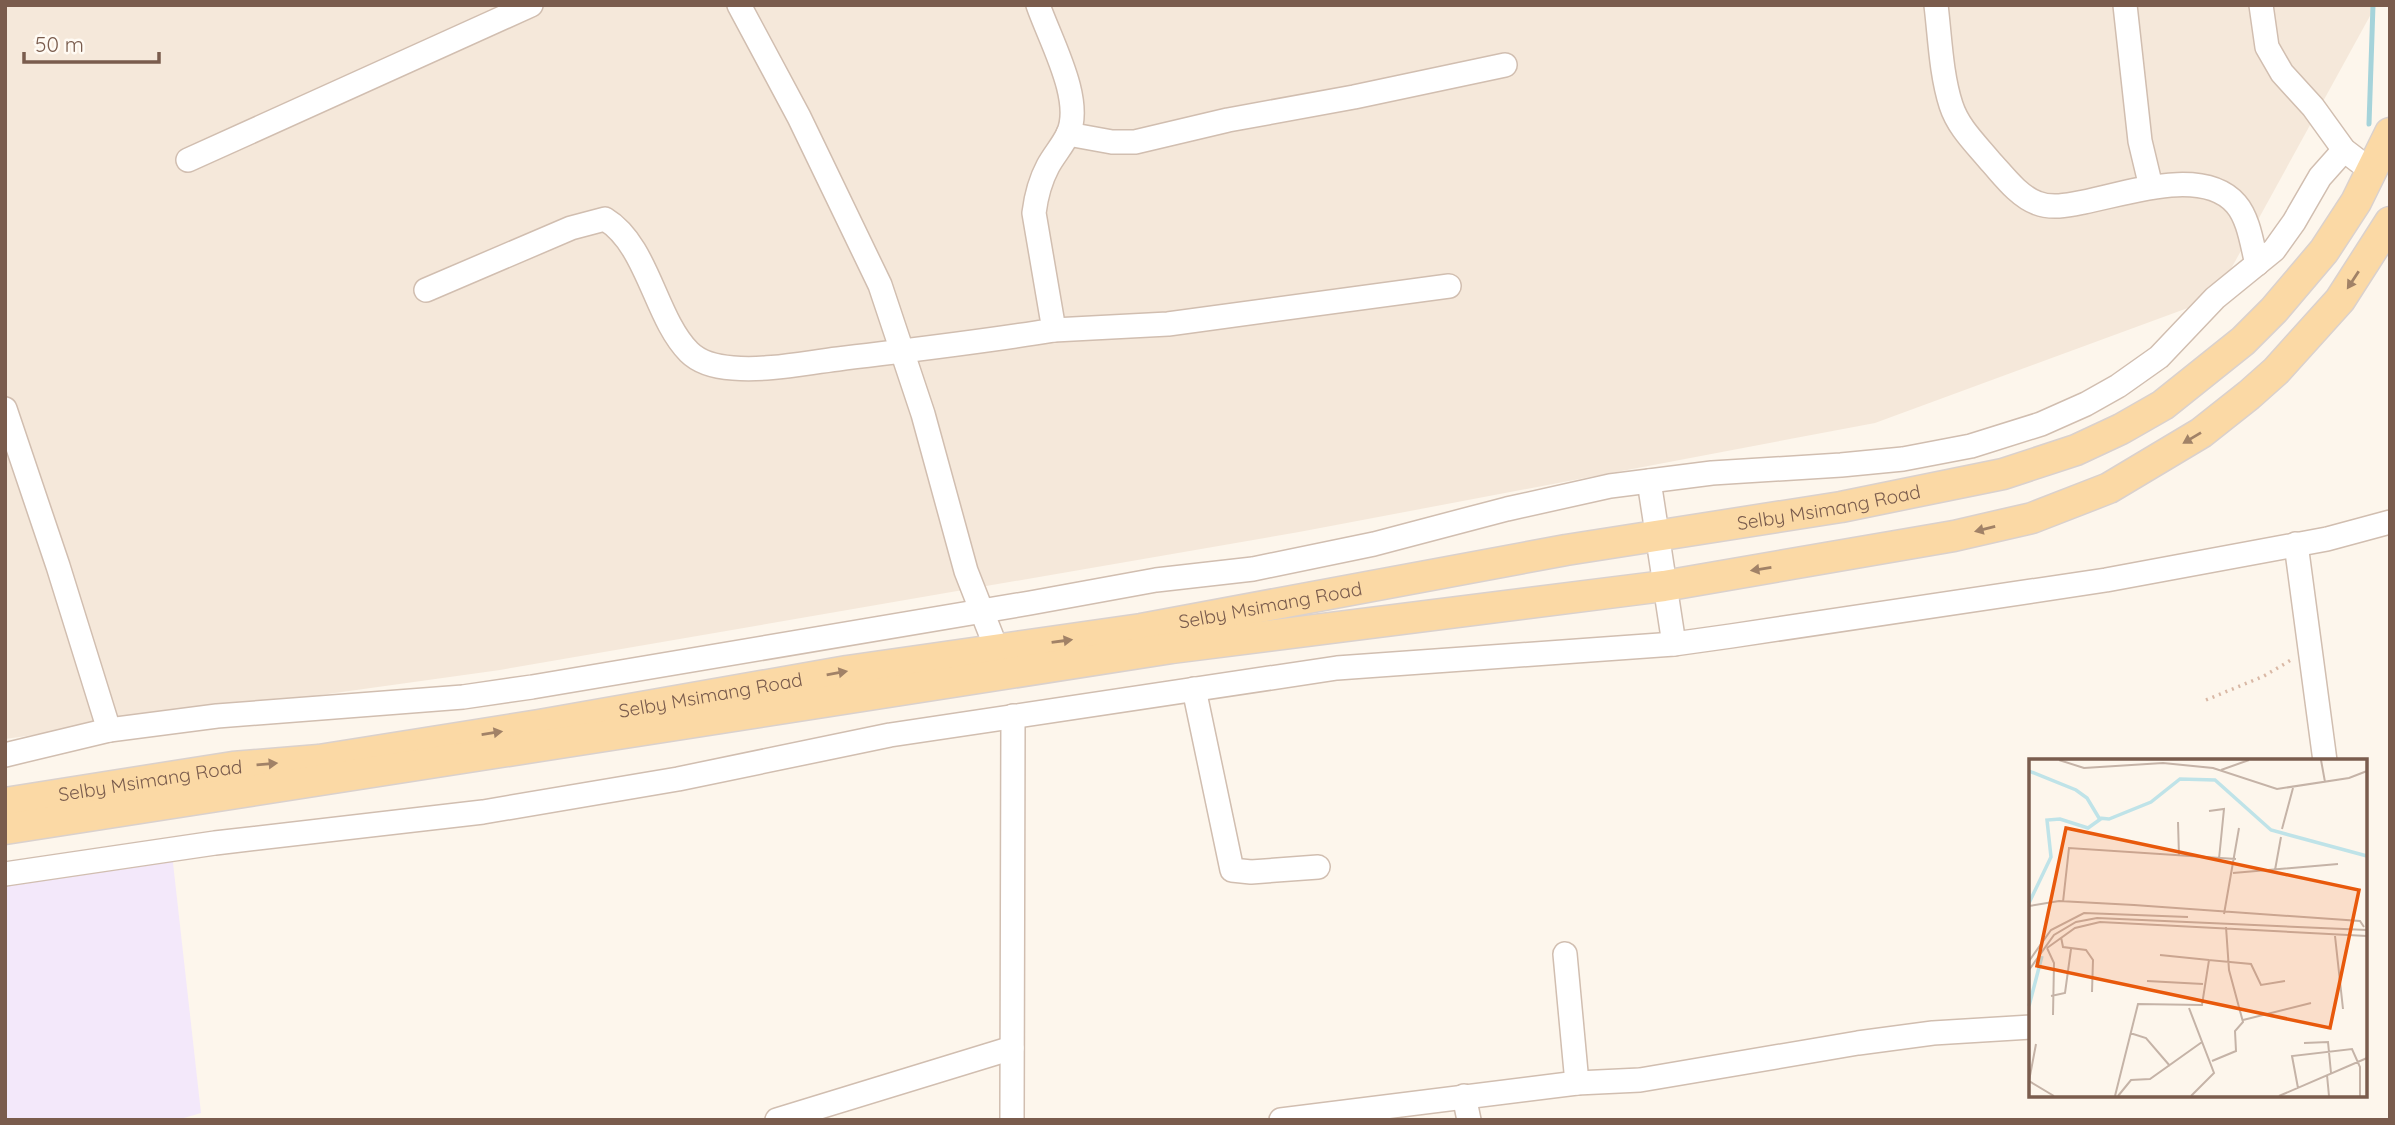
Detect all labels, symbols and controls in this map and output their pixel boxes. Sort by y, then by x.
scale bar [24,21,159,65]
text: 50 m [35,31,84,57]
one-way arrow [2347,270,2360,290]
one-way arrow [2182,432,2201,445]
street label: Selby Msimang Road [1735,479,1923,535]
one-way arrow [1974,524,1996,535]
one-way arrow [1750,564,1772,575]
street label: Selby Msimang Road [1177,576,1364,634]
one-way arrow [1051,635,1073,646]
street label: Selby Msimang Road [617,667,804,723]
one-way arrow [826,667,848,678]
one-way arrow [481,727,503,738]
street label: Selby Msimang Road [56,754,243,806]
one-way arrow [256,758,278,769]
inset map [2029,759,2367,1097]

